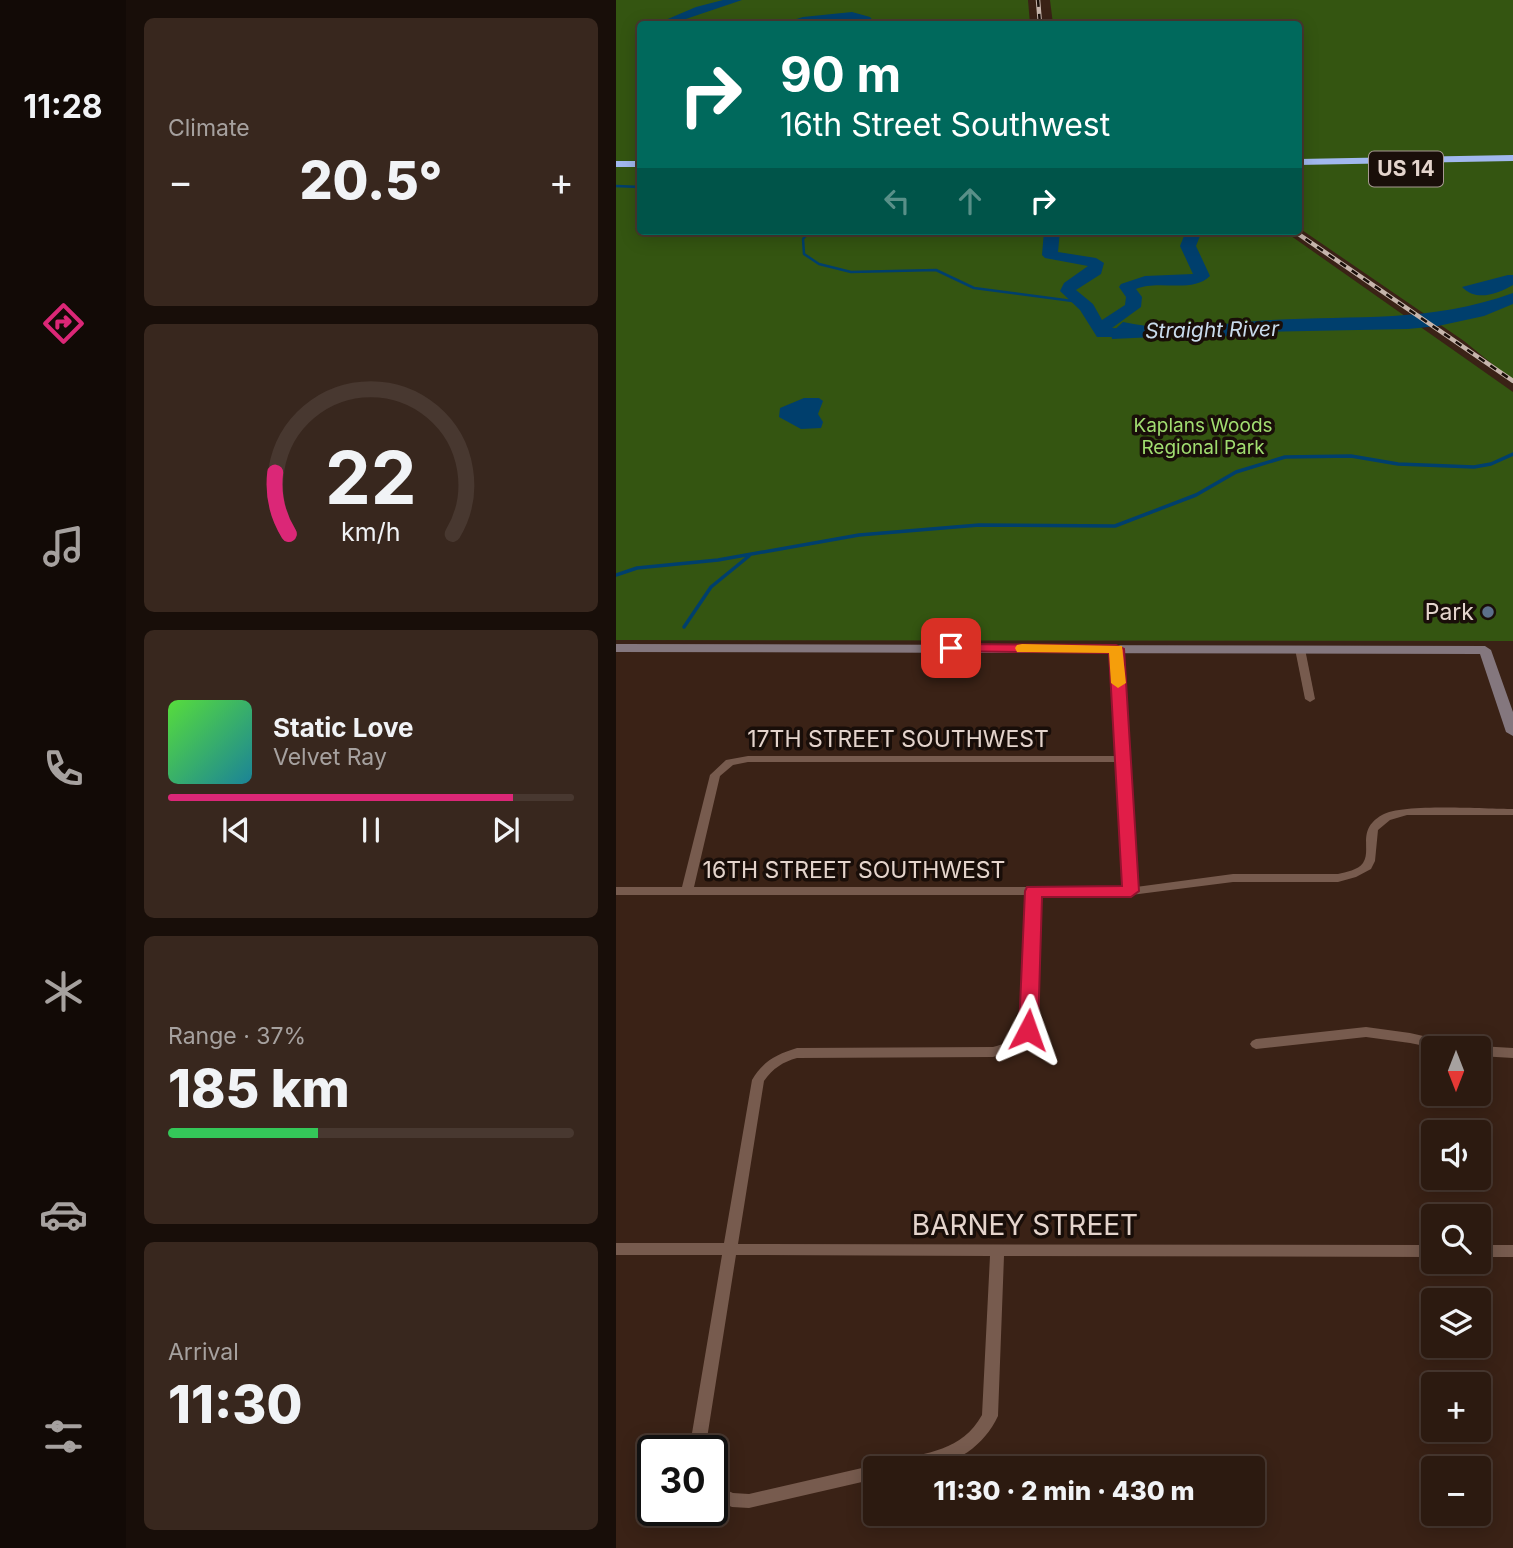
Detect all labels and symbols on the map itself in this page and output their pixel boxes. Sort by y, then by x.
road number: US 14 [1369,152,1443,186]
water label: Straight River [1145,316,1280,343]
park label: Kaplans Woods Regional Park [1133,414,1273,459]
place label: Park [1425,598,1474,626]
marker: Park [1480,604,1496,620]
pin [921,618,981,678]
street label: 17TH STREET SOUTHWEST [747,725,1049,753]
street label: 16TH STREET SOUTHWEST [703,856,1005,884]
position arrow [991,993,1065,1067]
north arrow [1421,1036,1491,1106]
street label: BARNEY STREET [912,1208,1138,1242]
speed limit sign: 30 [637,1435,728,1526]

